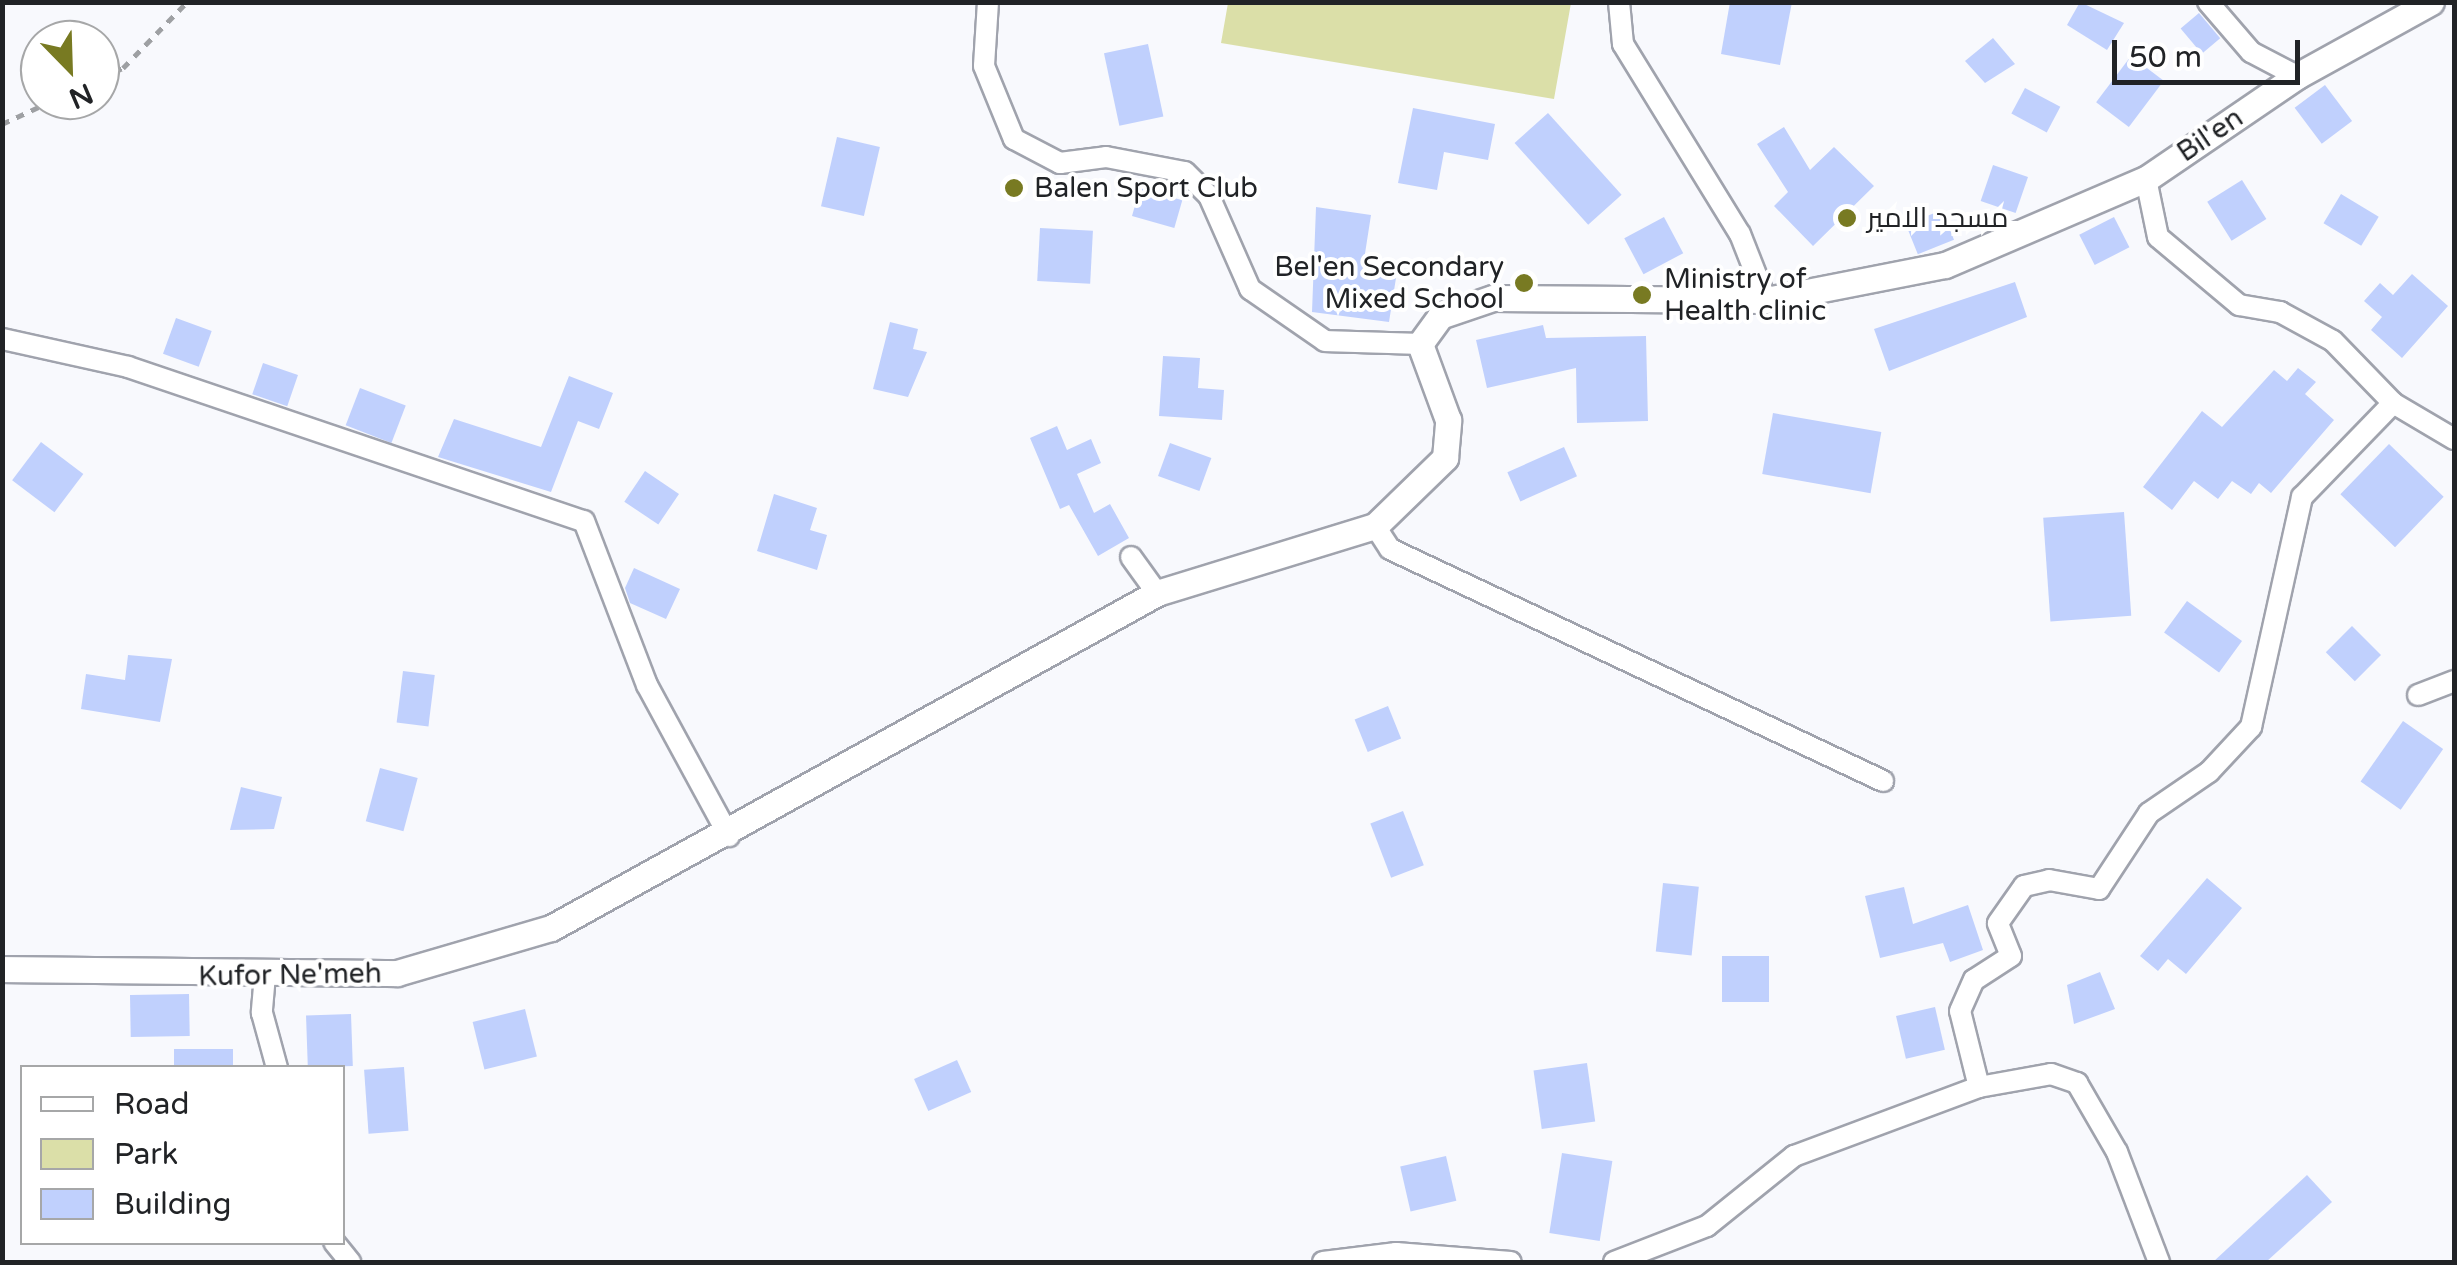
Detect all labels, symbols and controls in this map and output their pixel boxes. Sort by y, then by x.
north arrow [20,20,120,120]
scale bar [2117,20,2304,82]
text: 50 m [2129,39,2202,76]
text: N [64,76,98,116]
street label: Bil'en [2171,101,2249,169]
place label: Balen Sport Club [1034,171,1258,205]
marker: Balen Sport Club [1003,177,1025,199]
place label: مسجد الامير [1867,201,2008,235]
marker: مسجد الامير [1836,207,1858,229]
place label: Bel'en Secondary Mixed School [1274,250,1504,316]
place label: Ministry of Health clinic [1664,262,1826,328]
marker: Bel'en Secondary Mixed School [1513,272,1535,294]
marker: Ministry of Health clinic [1629,282,1655,308]
street label: Kufor Ne'meh [198,957,382,993]
legend [20,1065,345,1245]
text: Road [114,1086,189,1123]
text: Park [114,1136,178,1173]
text: Building [114,1186,231,1223]

